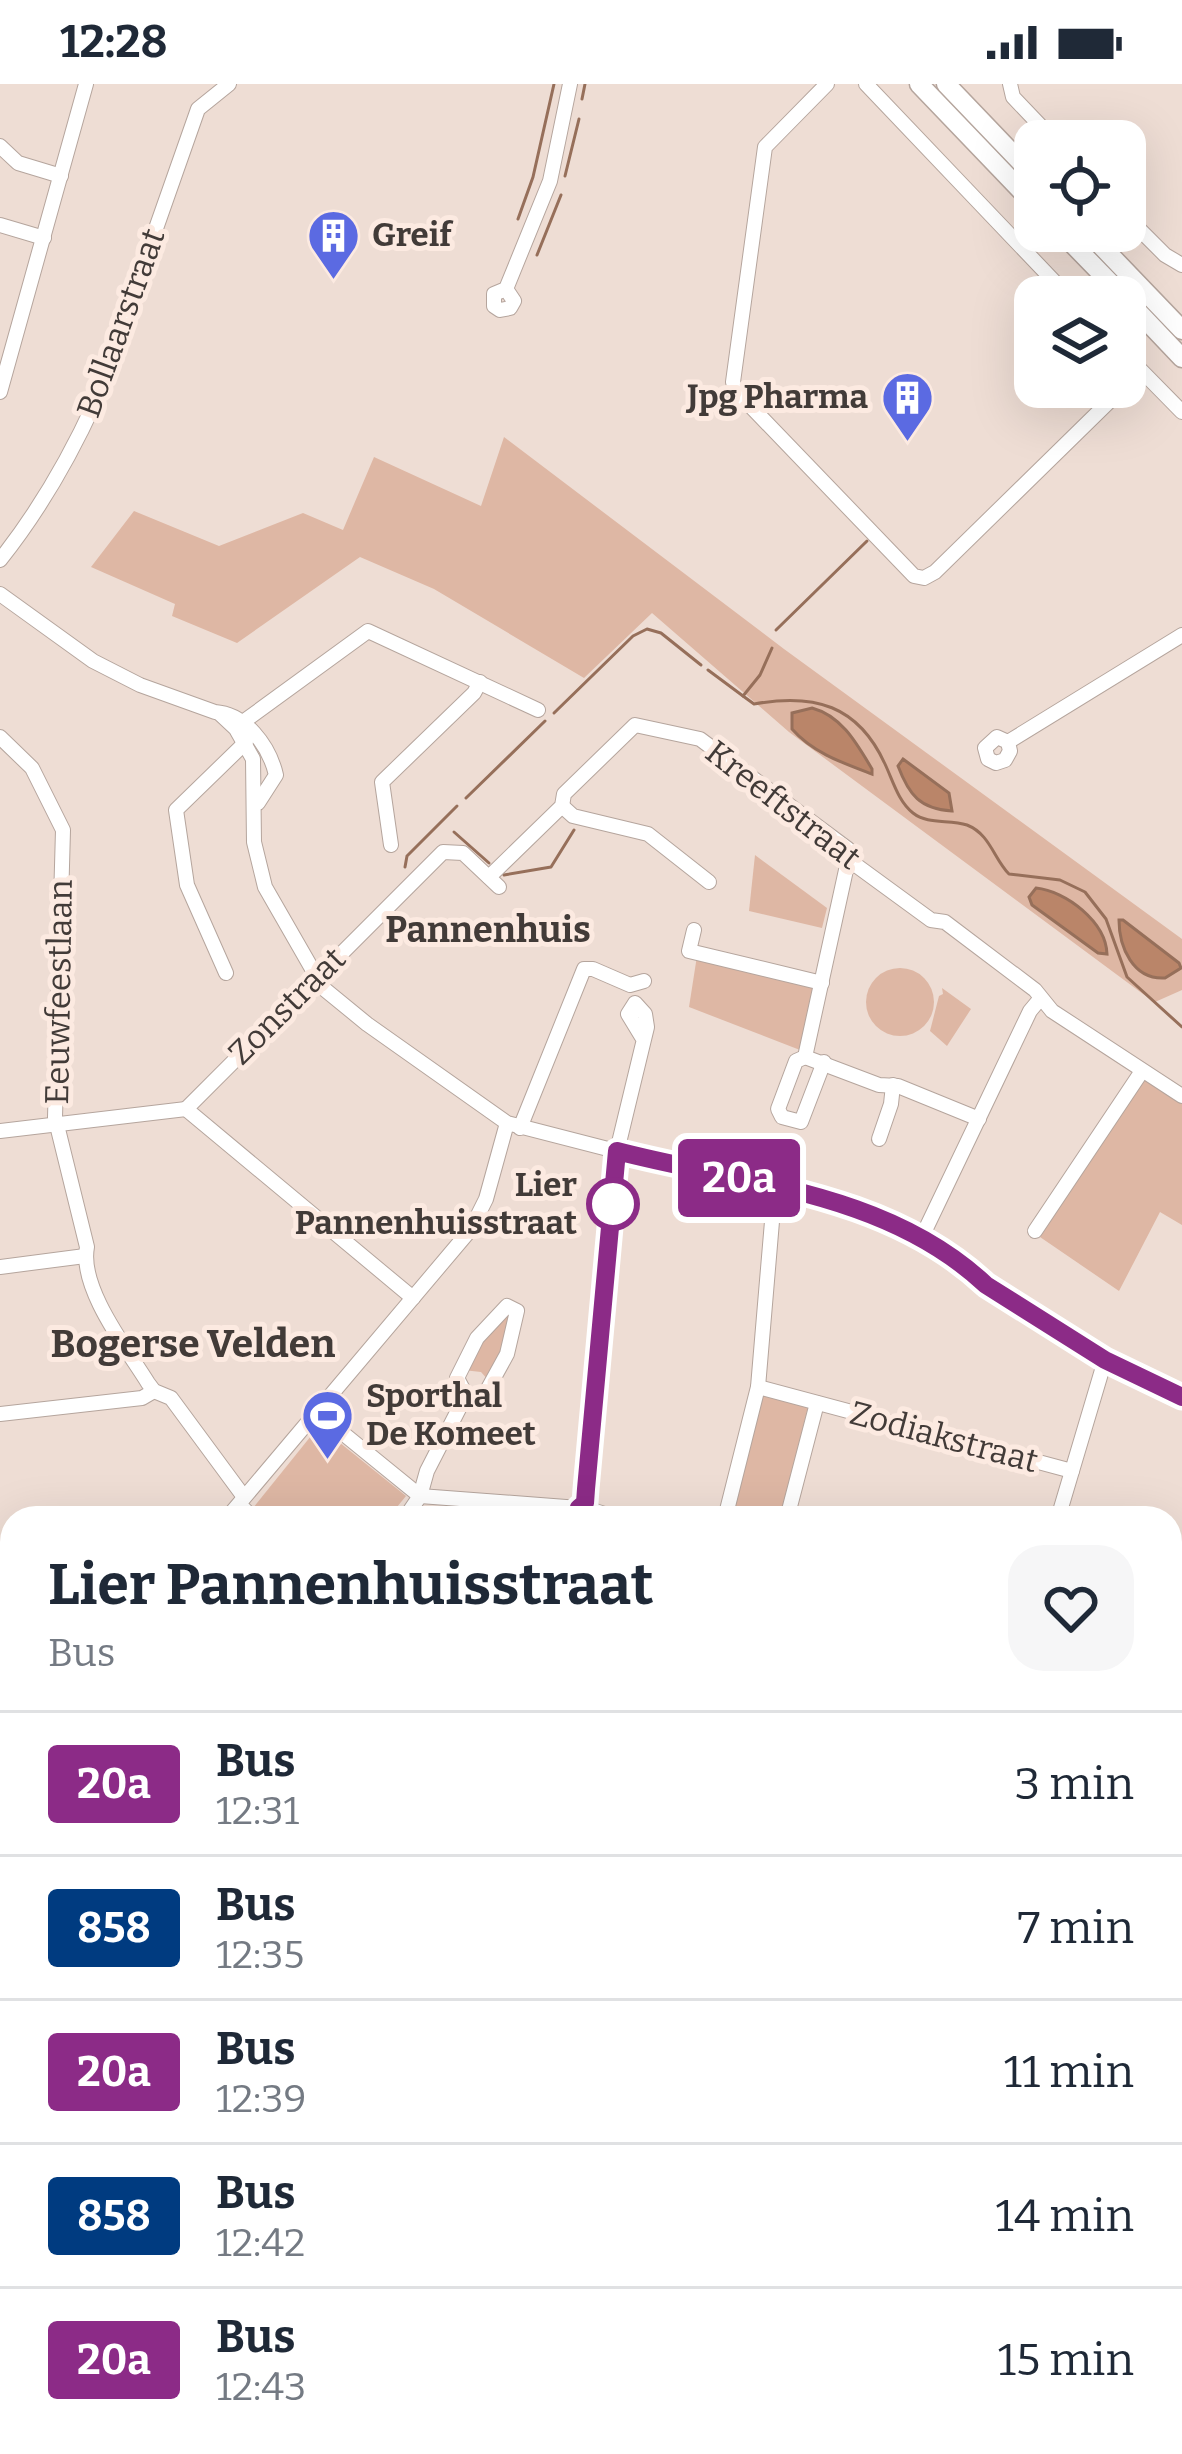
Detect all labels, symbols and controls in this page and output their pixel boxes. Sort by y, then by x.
text: 12:28 [60,15,168,69]
map controls [1014,120,1146,408]
button: locate [1014,120,1146,252]
building icon: Greif [305,207,361,281]
place label: Greif [372,215,454,255]
street label: Bollaarstraat [68,223,174,423]
button: layers [1014,276,1146,408]
building icon: Jpg Pharma [879,369,935,443]
place label: Jpg Pharma [685,377,868,417]
street label: Kreeftstraat [698,732,868,878]
street label: Eeuwfeestlaan [37,879,81,1105]
district label: Pannenhuis [385,908,591,952]
street label: Zonstraat [220,939,354,1073]
line badge: 20a [670,1139,808,1217]
text: 20a [702,1153,776,1203]
place label: Lier Pannenhuisstraat [295,1165,577,1243]
marker: Lier Pannenhuisstraat [588,1179,638,1229]
district label: Bogerse Velden [51,1321,335,1367]
place label: Sporthal De Komeet [366,1376,536,1454]
sports icon: Sporthal De Komeet [299,1387,355,1461]
street label: Zodiakstraat [846,1393,1042,1481]
button: heart [1008,1545,1134,1671]
text: Lier Pannenhuisstraat [48,1551,653,1619]
text: Bus [48,1630,115,1676]
text: Bus [216,1734,295,1788]
text: 3 min [1015,1757,1134,1811]
text: 20a [77,1759,151,1809]
text: 12:31 [216,1788,299,1834]
text: Bus [216,1878,295,1932]
text: 7 min [1018,1901,1134,1955]
text: 858 [77,1903,151,1953]
text: 12:35 [216,1932,304,1978]
text: Bus [216,2022,295,2076]
text: 11 min [1004,2045,1134,2099]
text: 20a [77,2047,151,2097]
text: 12:39 [216,2076,306,2122]
text: Bus [216,2166,295,2220]
text: 14 min [996,2189,1134,2243]
text: 858 [77,2191,151,2241]
text: 12:42 [216,2220,305,2266]
text: Bus [216,2310,295,2364]
text: 15 min [998,2333,1134,2387]
text: 20a [77,2335,151,2385]
text: 12:43 [216,2364,306,2410]

